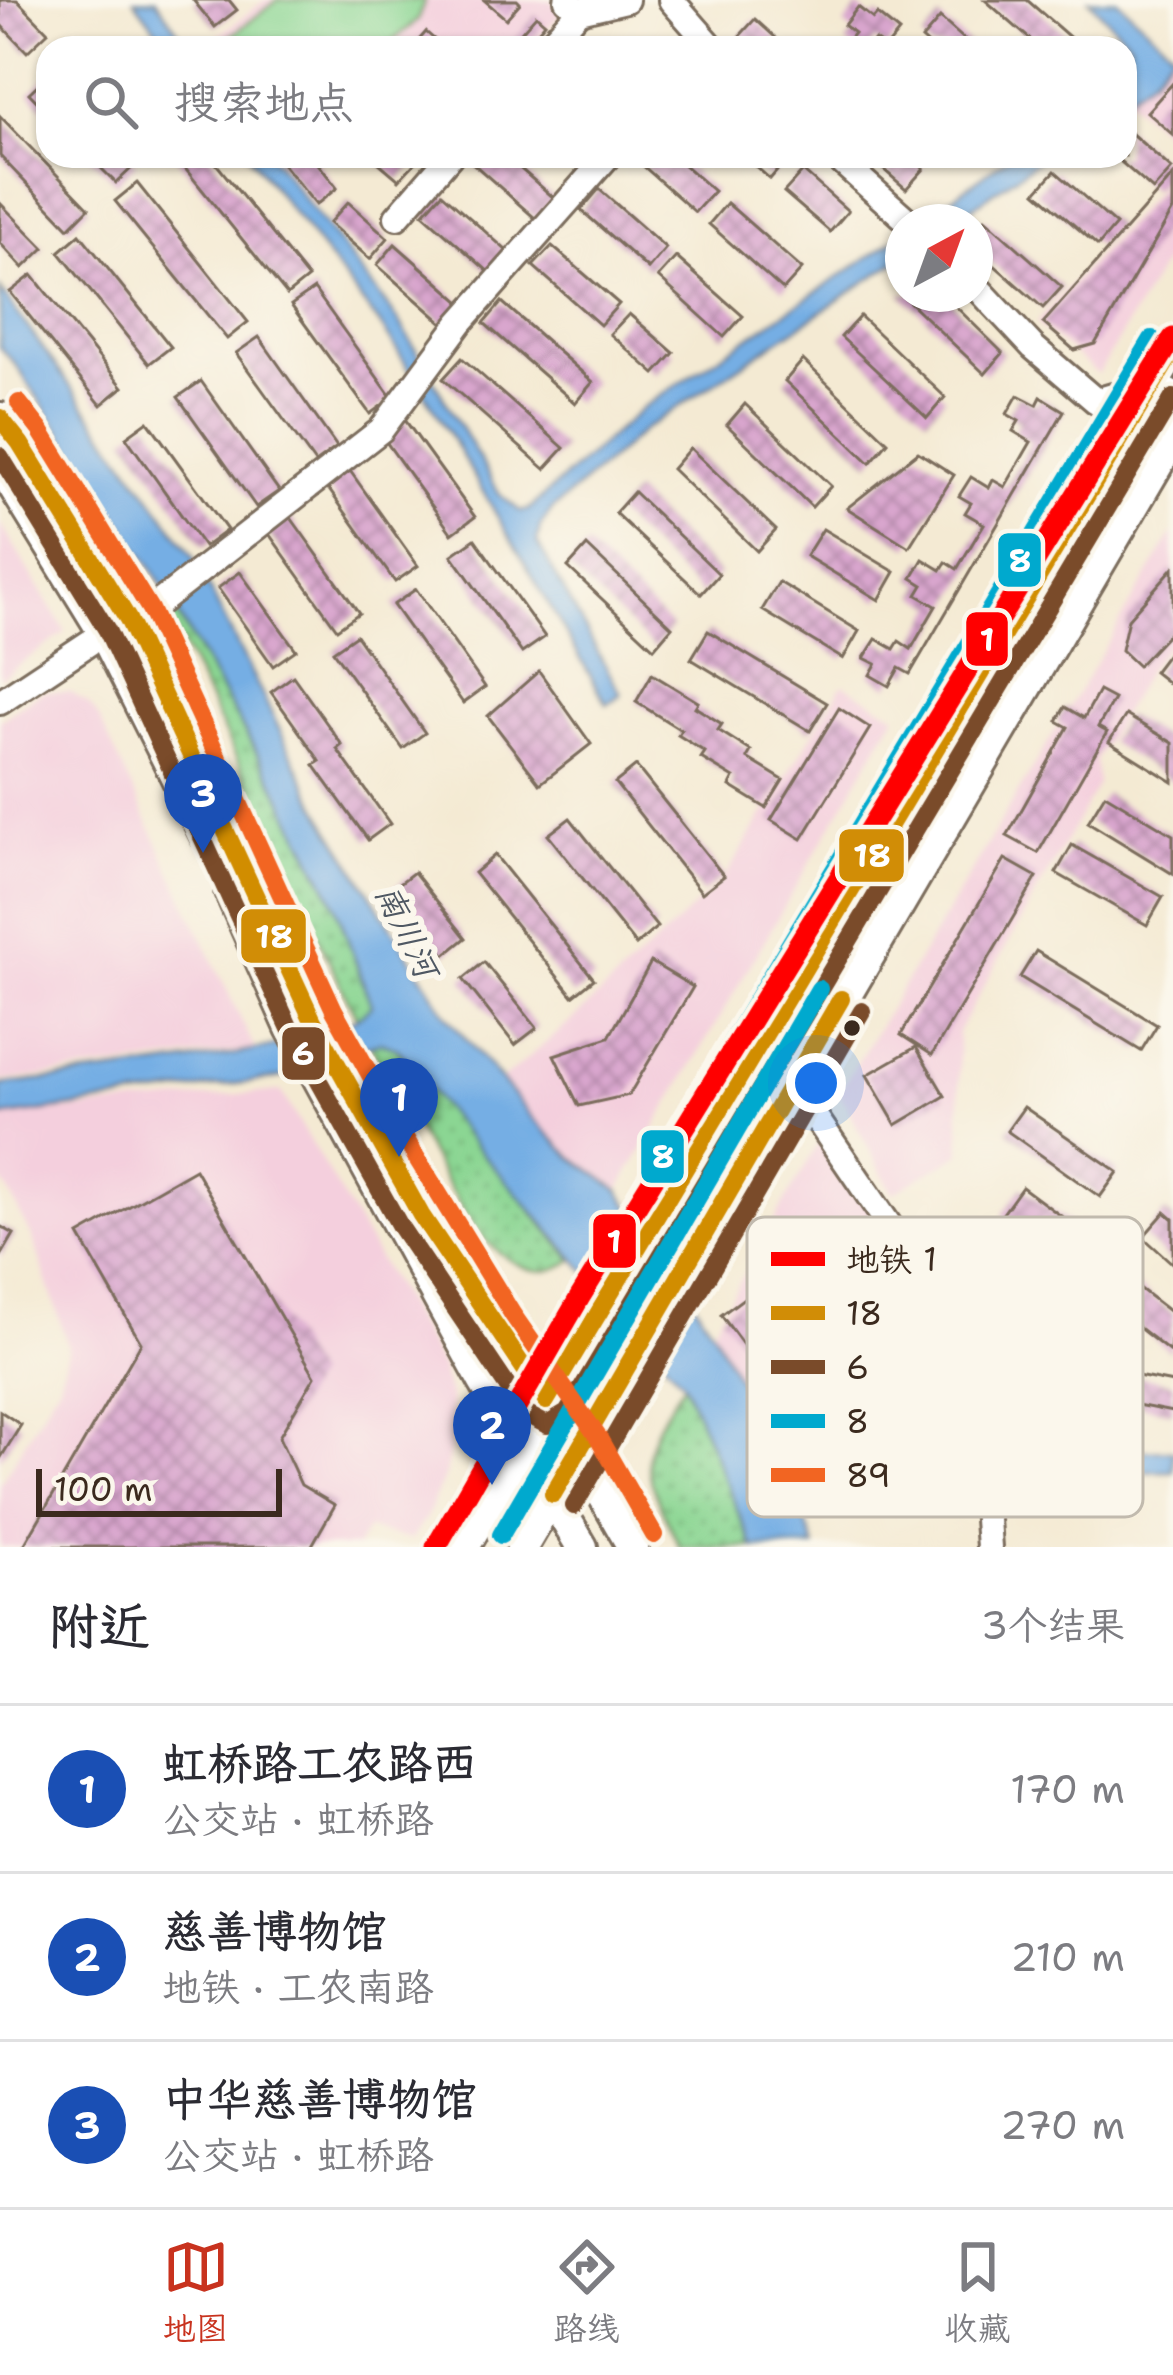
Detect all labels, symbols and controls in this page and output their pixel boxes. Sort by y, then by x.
search box [36,36,1137,168]
icon: search [78,69,144,135]
text: 搜索地点 [174,72,354,132]
north arrow [885,204,993,312]
line badge: 8 [996,531,1043,589]
text: 8 [1008,538,1032,583]
line badge: 1 [964,610,1010,668]
text: 1 [979,617,995,662]
pin: 3 [164,754,242,853]
line badge: 18 [837,827,906,884]
text: 18 [853,833,891,878]
water label: 南川河 [365,877,451,990]
line badge: 18 [239,907,308,965]
text: 18 [255,914,293,959]
unlabelled marker [841,1017,863,1039]
line badge: 6 [280,1025,327,1082]
text: 6 [291,1031,315,1076]
your location [786,1053,846,1113]
pin: 1 [360,1058,438,1157]
line badge: 8 [639,1128,686,1185]
text: 8 [651,1134,675,1179]
line badge: 1 [591,1212,638,1270]
legend [747,1217,1143,1517]
text: 1 [606,1219,622,1264]
text: 地铁 1 [846,1237,937,1282]
text: 18 [846,1291,882,1336]
text: 6 [846,1345,869,1390]
pin: 2 [453,1386,531,1485]
text: 8 [846,1399,869,1444]
text: 89 [846,1453,891,1498]
scale bar [36,1463,282,1516]
text: 100 m [54,1467,153,1512]
text: 附近 [48,1592,150,1660]
text: 3个结果 [981,1599,1125,1651]
text: 虹桥路工农路西 [162,1733,477,1793]
text: 1 [78,1763,96,1815]
text: 170 m [1010,1763,1125,1815]
text: 公交站 · 虹桥路 [162,1793,434,1845]
text: 慈善博物馆 [162,1901,387,1961]
text: 2 [73,1931,101,1983]
text: 210 m [1010,1931,1125,1983]
text: 地铁 · 工农南路 [162,1961,434,2013]
text: 中华慈善博物馆 [162,2069,477,2129]
text: 3 [73,2099,101,2151]
text: 270 m [1000,2099,1125,2151]
text: 公交站 · 虹桥路 [162,2129,434,2181]
tab: 地图 [163,2234,229,2351]
tab: 路线 [554,2234,620,2351]
tab: 收藏 [945,2234,1011,2351]

